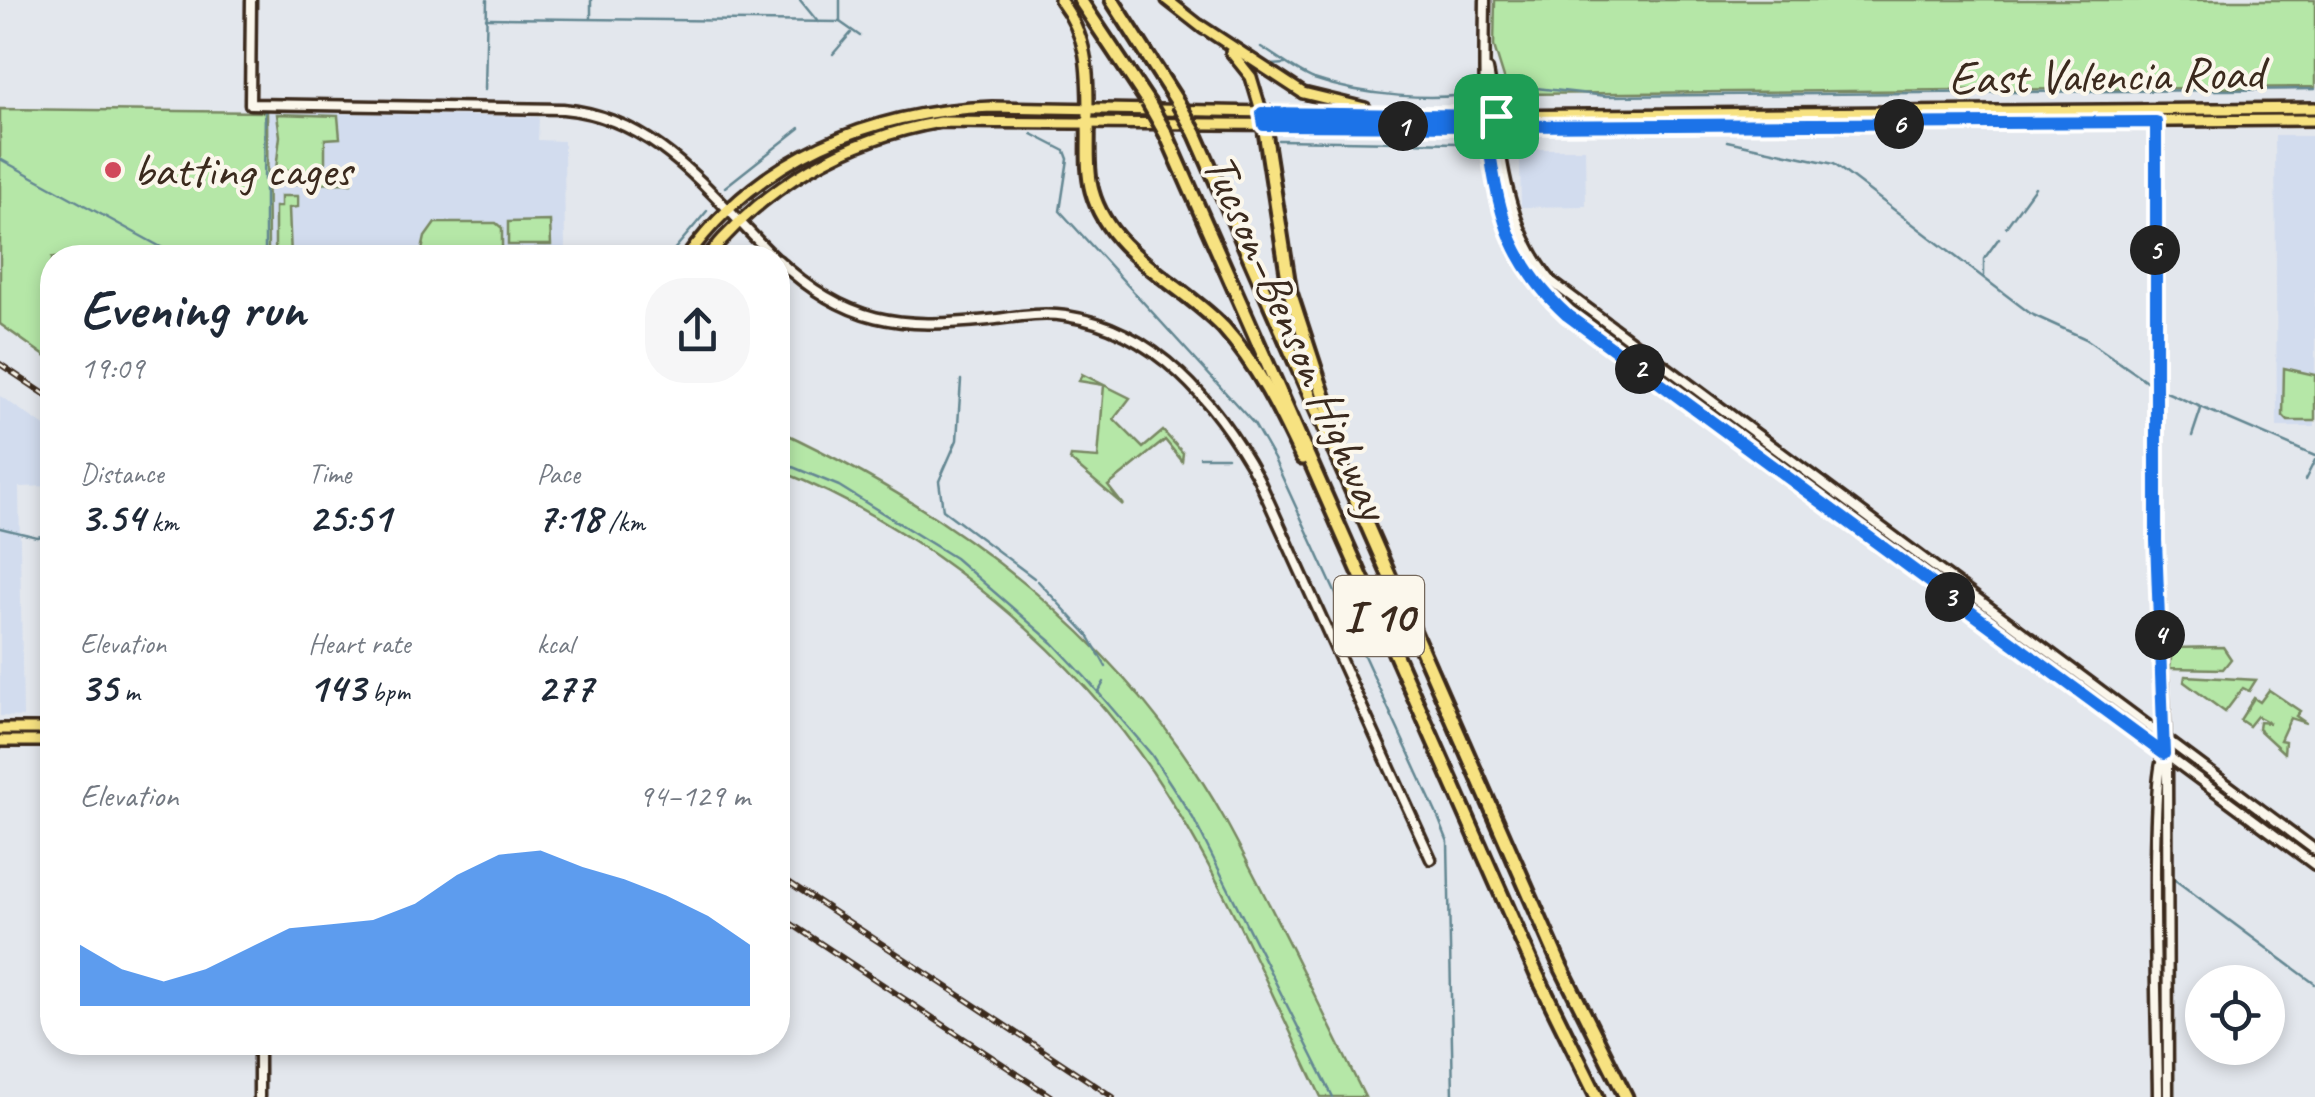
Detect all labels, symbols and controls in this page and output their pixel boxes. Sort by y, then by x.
street label: East Valencia Road [1948,42,2271,108]
pin [1454,74,1539,159]
icon: arrive [1469,89,1524,144]
pin: 6 [1874,99,1924,149]
pin: 1 [1378,101,1428,151]
text: 6 [1892,106,1906,141]
text: 1 [1397,108,1409,143]
place label: batting cages [133,140,356,200]
street label: Tucson–Benson Highway [1190,144,1406,531]
marker: batting cages [102,159,124,181]
pin: 5 [2130,225,2180,275]
text: 5 [2149,232,2161,267]
text: Evening run [80,274,305,344]
button: share [645,278,750,383]
pin: 2 [1615,344,1665,394]
text: 19:09 [80,347,144,388]
text: 2 [1634,351,1646,386]
text: Distance [80,456,164,491]
text: Time [308,456,351,491]
text: Pace [537,456,580,491]
text: 3.54 [80,491,144,544]
text: 25:51 [308,491,391,544]
text: 7:18 [537,491,602,544]
text: km [144,504,179,539]
text: /km [602,504,645,539]
pin: 3 [1925,572,1975,622]
road number: I 10 [1334,576,1424,656]
text: 3 [1944,579,1956,614]
pin: 4 [2135,610,2185,660]
text: 4 [2154,617,2166,652]
text: Elevation [80,626,166,661]
text: Heart rate [308,626,410,661]
text: kcal [537,626,574,661]
text: 35 [80,661,117,714]
text: 143 [308,661,365,714]
text: 277 [537,661,593,714]
text: m [117,674,140,709]
text: bpm [365,674,410,709]
text: Elevation [80,775,178,816]
text: 94–129 m [638,775,750,816]
map controls [2185,965,2285,1065]
button: locate [2185,965,2285,1065]

